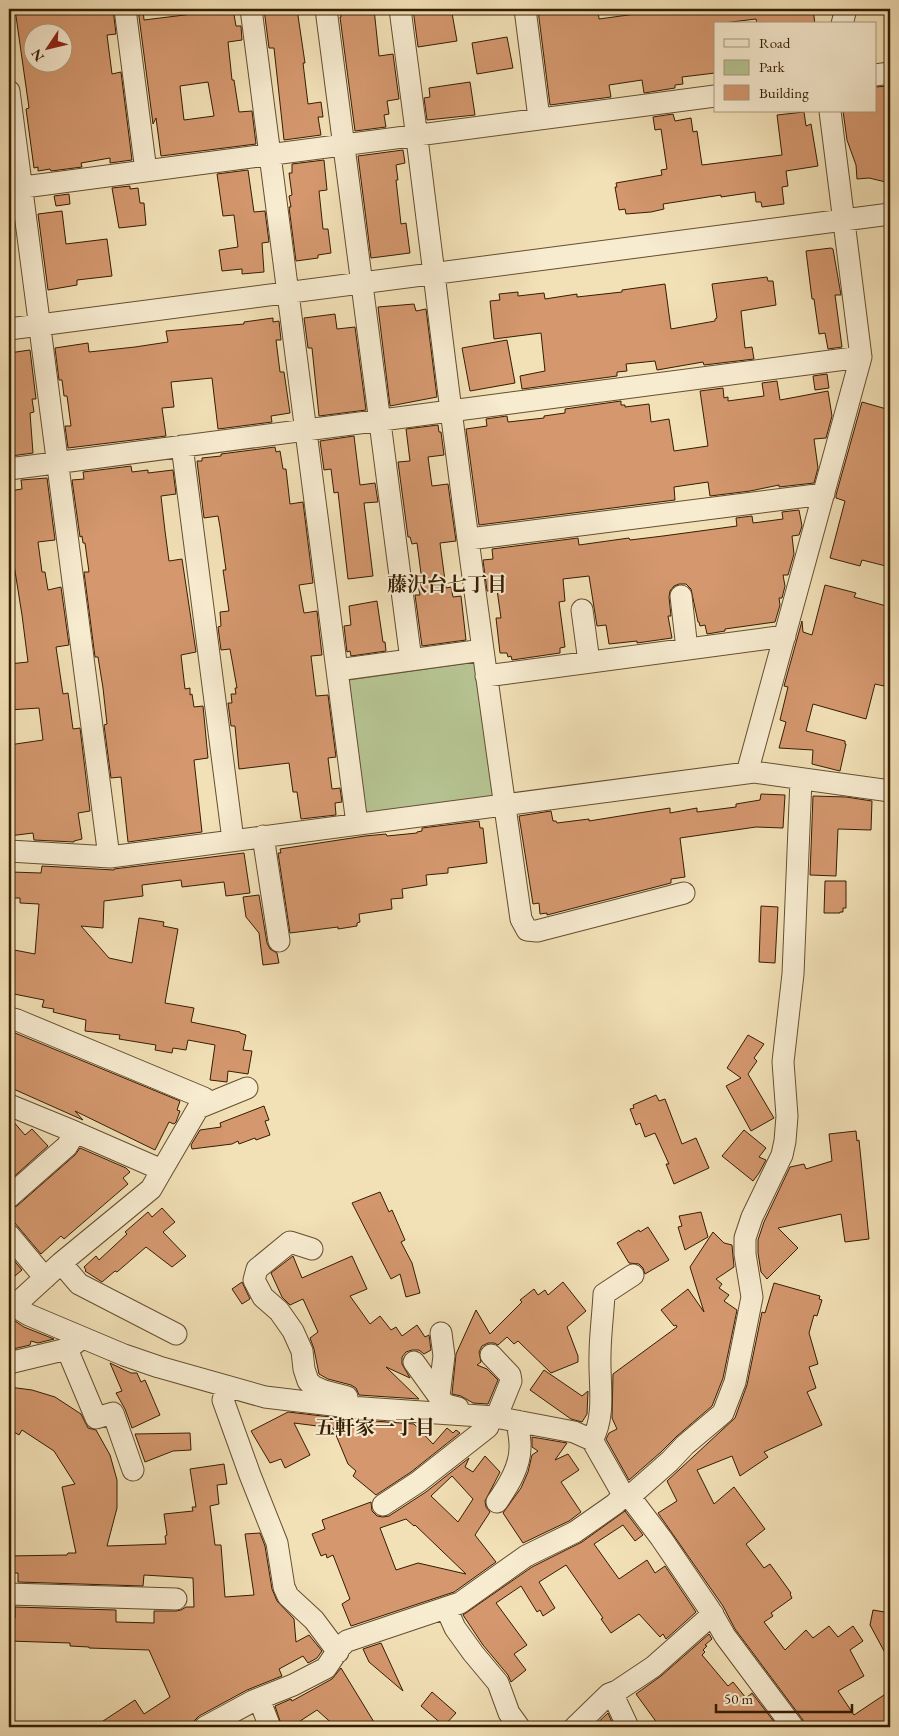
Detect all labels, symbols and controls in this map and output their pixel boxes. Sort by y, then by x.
north arrow [22,22,72,72]
legend [714,22,876,112]
text: Road [759,33,791,52]
text: N [26,45,48,65]
text: Park [759,57,786,76]
text: Building [759,83,809,102]
district label: 藤沢台七丁目 [387,571,507,597]
district label: 五軒家一丁目 [315,1414,435,1440]
scale bar [716,1681,853,1713]
text: 50 m [724,1689,753,1708]

